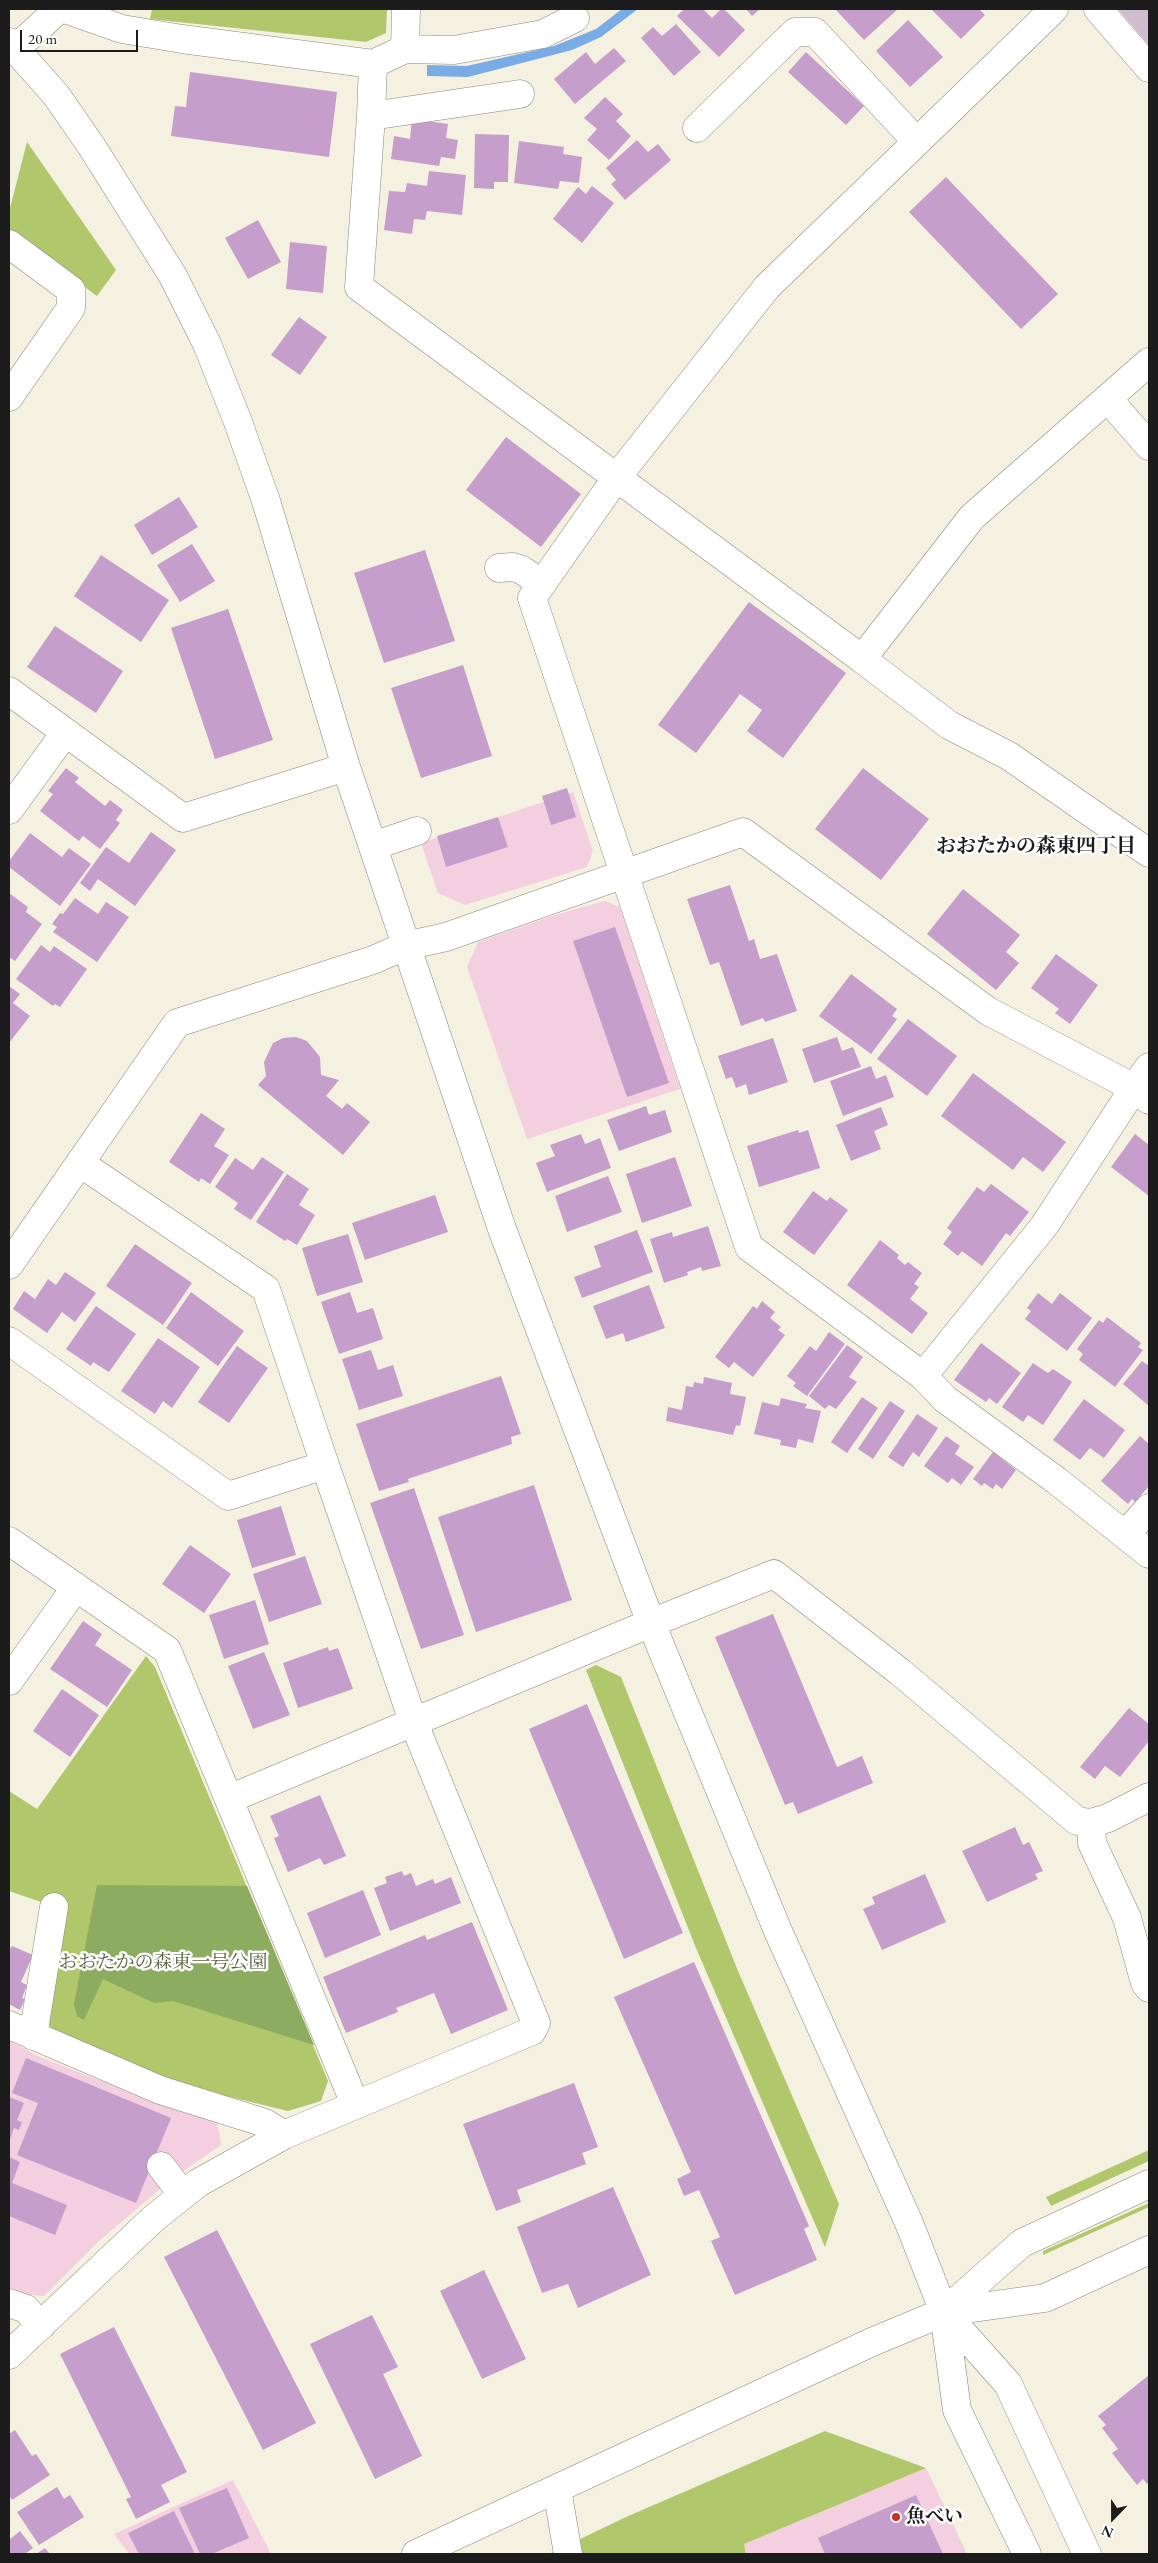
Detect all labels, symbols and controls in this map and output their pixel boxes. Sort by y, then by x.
scale bar [22,20,140,52]
text: 20 m [28,29,57,48]
district label: おおたかの森東四丁目 [936,835,1136,859]
park label: おおたかの森東一号公園 [59,1952,267,1974]
north arrow [1088,2493,1138,2543]
place label: 魚べい [906,2506,963,2528]
marker: 魚べい [890,2511,902,2523]
text: N [1099,2521,1116,2542]

